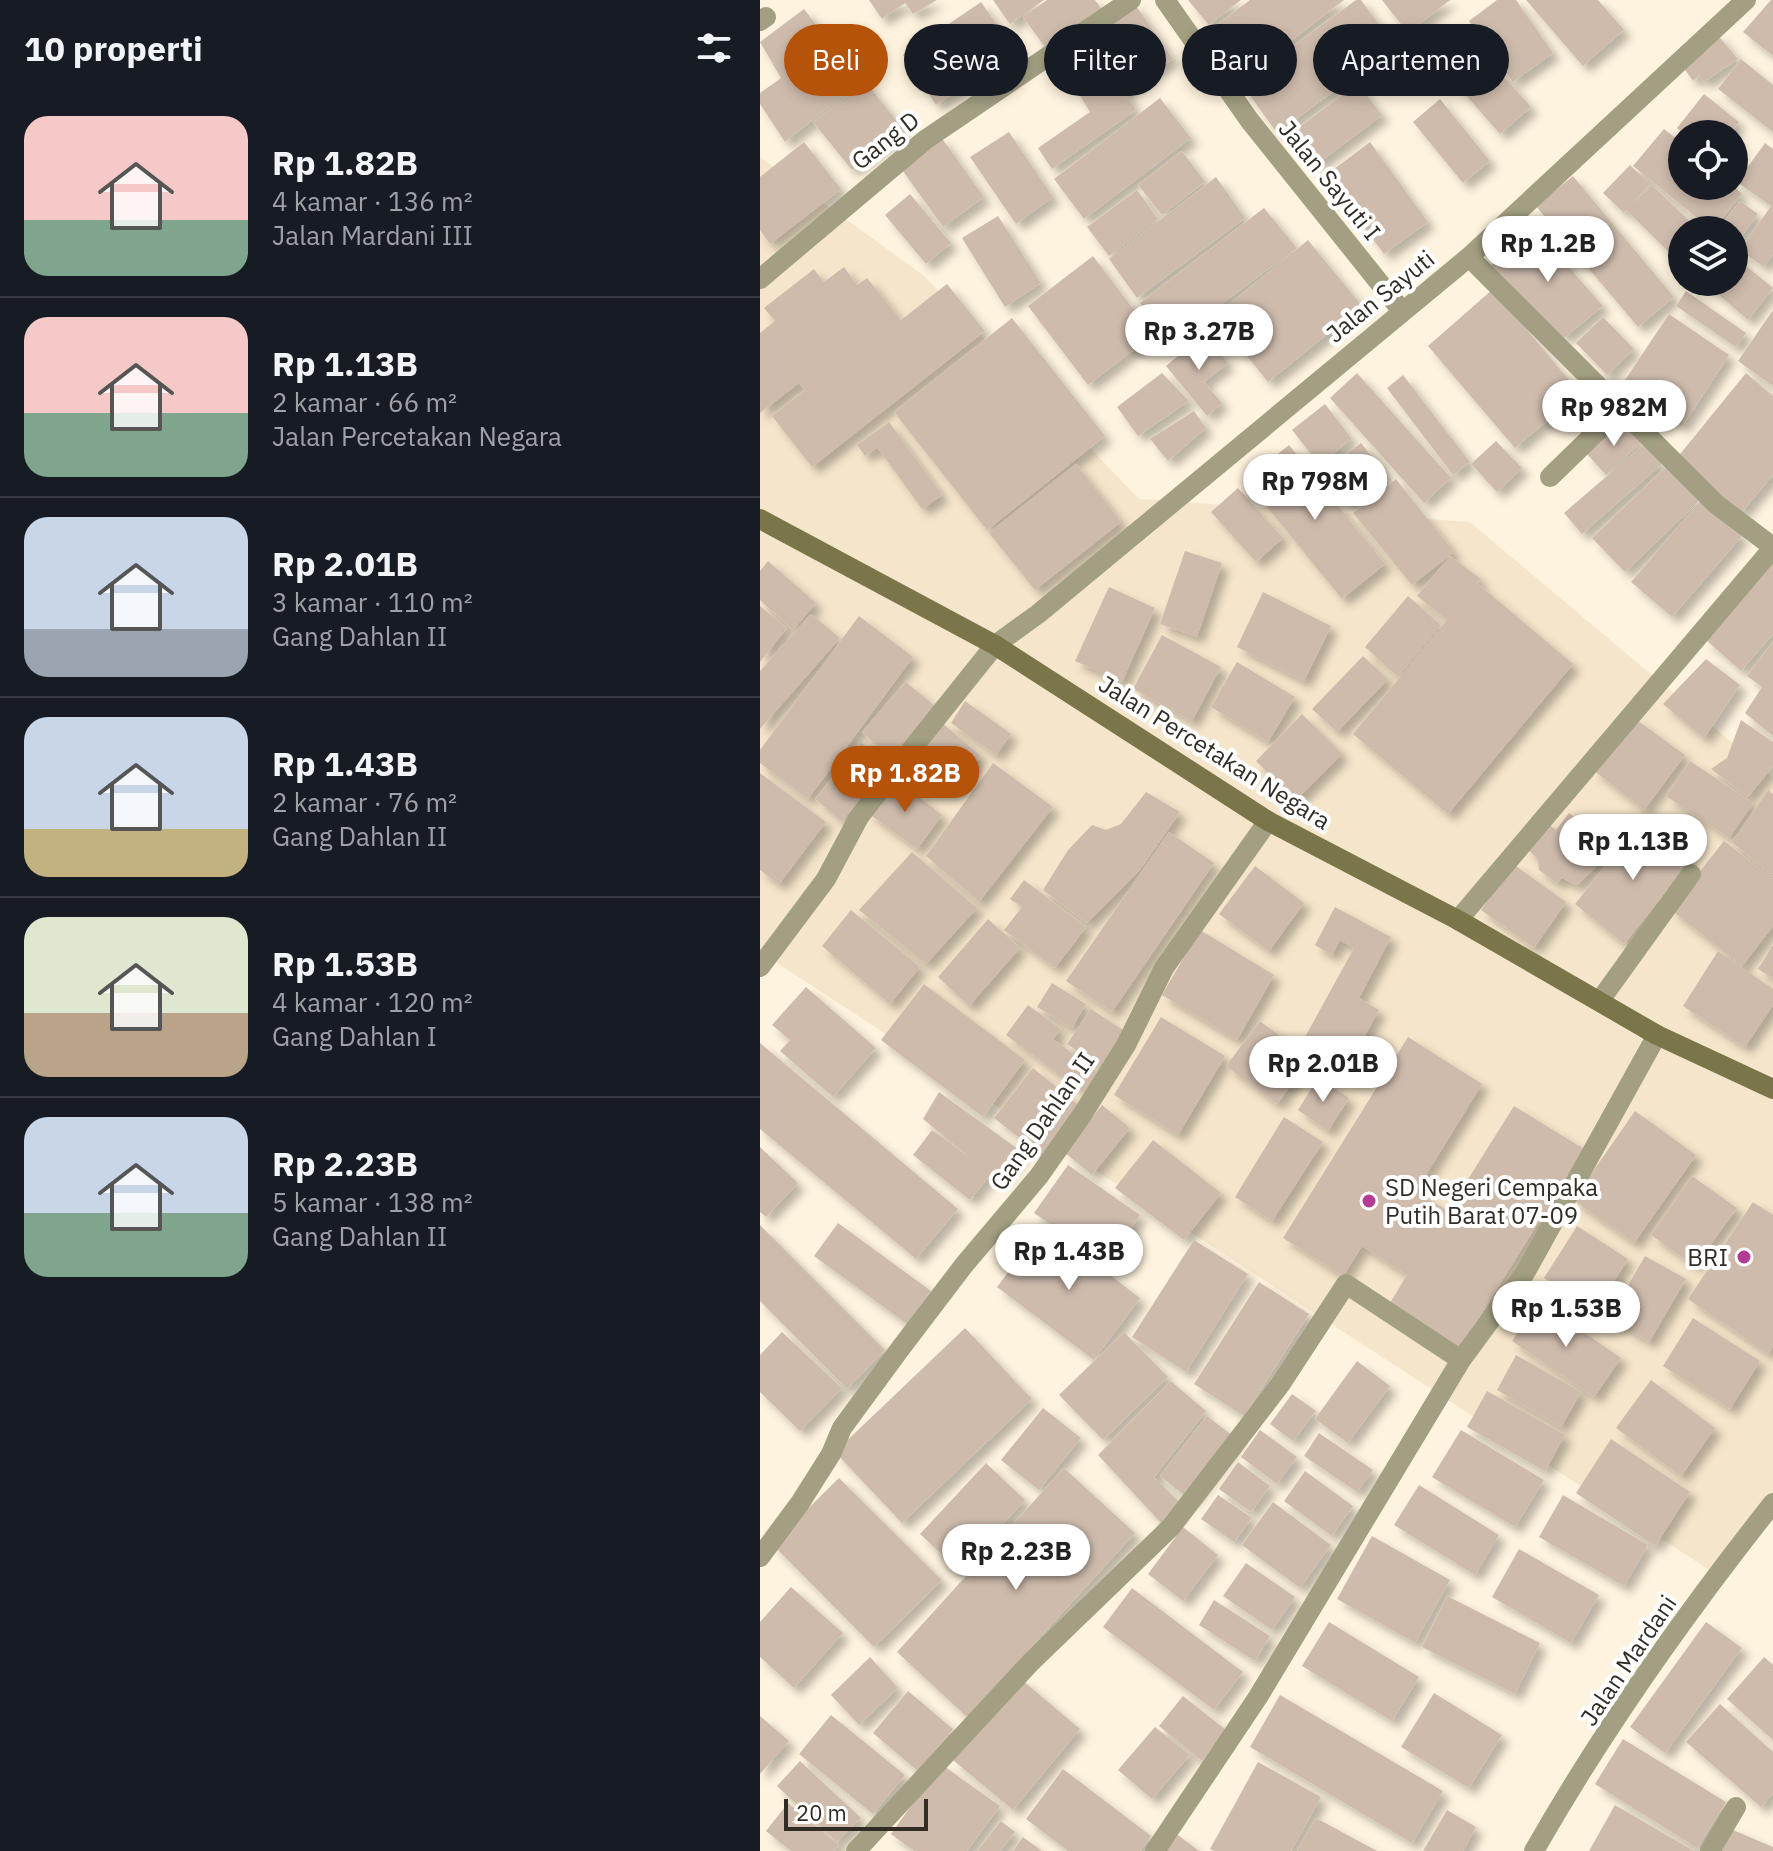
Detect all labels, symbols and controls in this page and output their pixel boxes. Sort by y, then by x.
chip: Beli [784,24,888,96]
chip: Sewa [904,24,1028,96]
chip: Filter [1044,24,1166,96]
chip: Baru [1182,24,1297,96]
chip: Apartemen [1313,24,1509,96]
text: 10 properti [24,26,203,70]
icon: filters [692,26,736,70]
street label: Gang D [845,104,925,176]
street label: Jalan Sayuti I [1272,113,1388,247]
map controls [1668,120,1748,296]
button: locate [1668,120,1748,200]
text: Rp 1.82B [272,140,418,184]
icon: home [88,148,184,244]
text: 4 kamar · 136 m² [272,184,473,218]
pin: Rp 1.2B [1474,216,1622,284]
button: layers [1668,216,1748,296]
text: Jalan Mardani III [272,218,473,252]
text: Rp 1.2B [1500,225,1596,259]
street label: Jalan Sayuti [1319,243,1441,349]
pin: Rp 3.27B [1116,304,1282,372]
text: Rp 3.27B [1143,313,1255,347]
text: Rp 1.13B [272,341,418,385]
icon: home [88,349,184,445]
pin: Rp 982M [1540,380,1688,448]
text: 2 kamar · 66 m² [272,385,457,419]
text: Rp 982M [1560,389,1668,423]
text: Jalan Percetakan Negara [272,419,562,453]
pin: Rp 798M [1241,454,1389,522]
text: Rp 798M [1261,463,1369,497]
text: Rp 2.01B [272,541,418,585]
icon: home [88,549,184,645]
text: 3 kamar · 110 m² [272,585,473,619]
text: Gang Dahlan II [272,619,447,653]
street label: Jalan Percetakan Negara [1093,668,1337,837]
text: Rp 1.43B [272,741,418,785]
pin: Rp 1.82B [822,746,988,814]
icon: home [88,749,184,845]
text: Rp 1.82B [849,755,961,789]
text: 2 kamar · 76 m² [272,785,457,819]
pin: Rp 1.13B [1550,814,1716,882]
text: Gang Dahlan II [272,819,447,853]
text: Rp 1.13B [1577,823,1689,857]
text: Rp 1.53B [272,941,418,985]
icon: home [88,949,184,1045]
text: 4 kamar · 120 m² [272,985,473,1019]
text: Gang Dahlan I [272,1019,437,1053]
pin: Rp 2.01B [1240,1036,1406,1104]
text: Rp 2.01B [1267,1045,1379,1079]
street label: Gang Dahlan II [982,1046,1102,1196]
text: Rp 2.23B [272,1141,418,1185]
icon: home [88,1149,184,1245]
place label: SD Negeri Cempaka Putih Barat 07-09 [1385,1171,1598,1231]
text: 5 kamar · 138 m² [272,1185,473,1219]
marker: SD Negeri Cempaka Putih Barat 07-09 [1360,1192,1378,1210]
text: Gang Dahlan II [272,1219,447,1253]
pin: Rp 1.43B [986,1224,1152,1292]
text: Rp 1.43B [1013,1233,1125,1267]
place label: BRI [1687,1241,1728,1273]
marker: BRI [1735,1248,1753,1266]
pin: Rp 1.53B [1483,1281,1649,1349]
text: Rp 1.53B [1510,1290,1622,1324]
pin: Rp 2.23B [933,1524,1099,1592]
text: Rp 2.23B [960,1533,1072,1567]
street label: Jalan Mardani [1573,1588,1683,1732]
scale bar [784,1795,928,1831]
text: 20 m [796,1798,847,1827]

